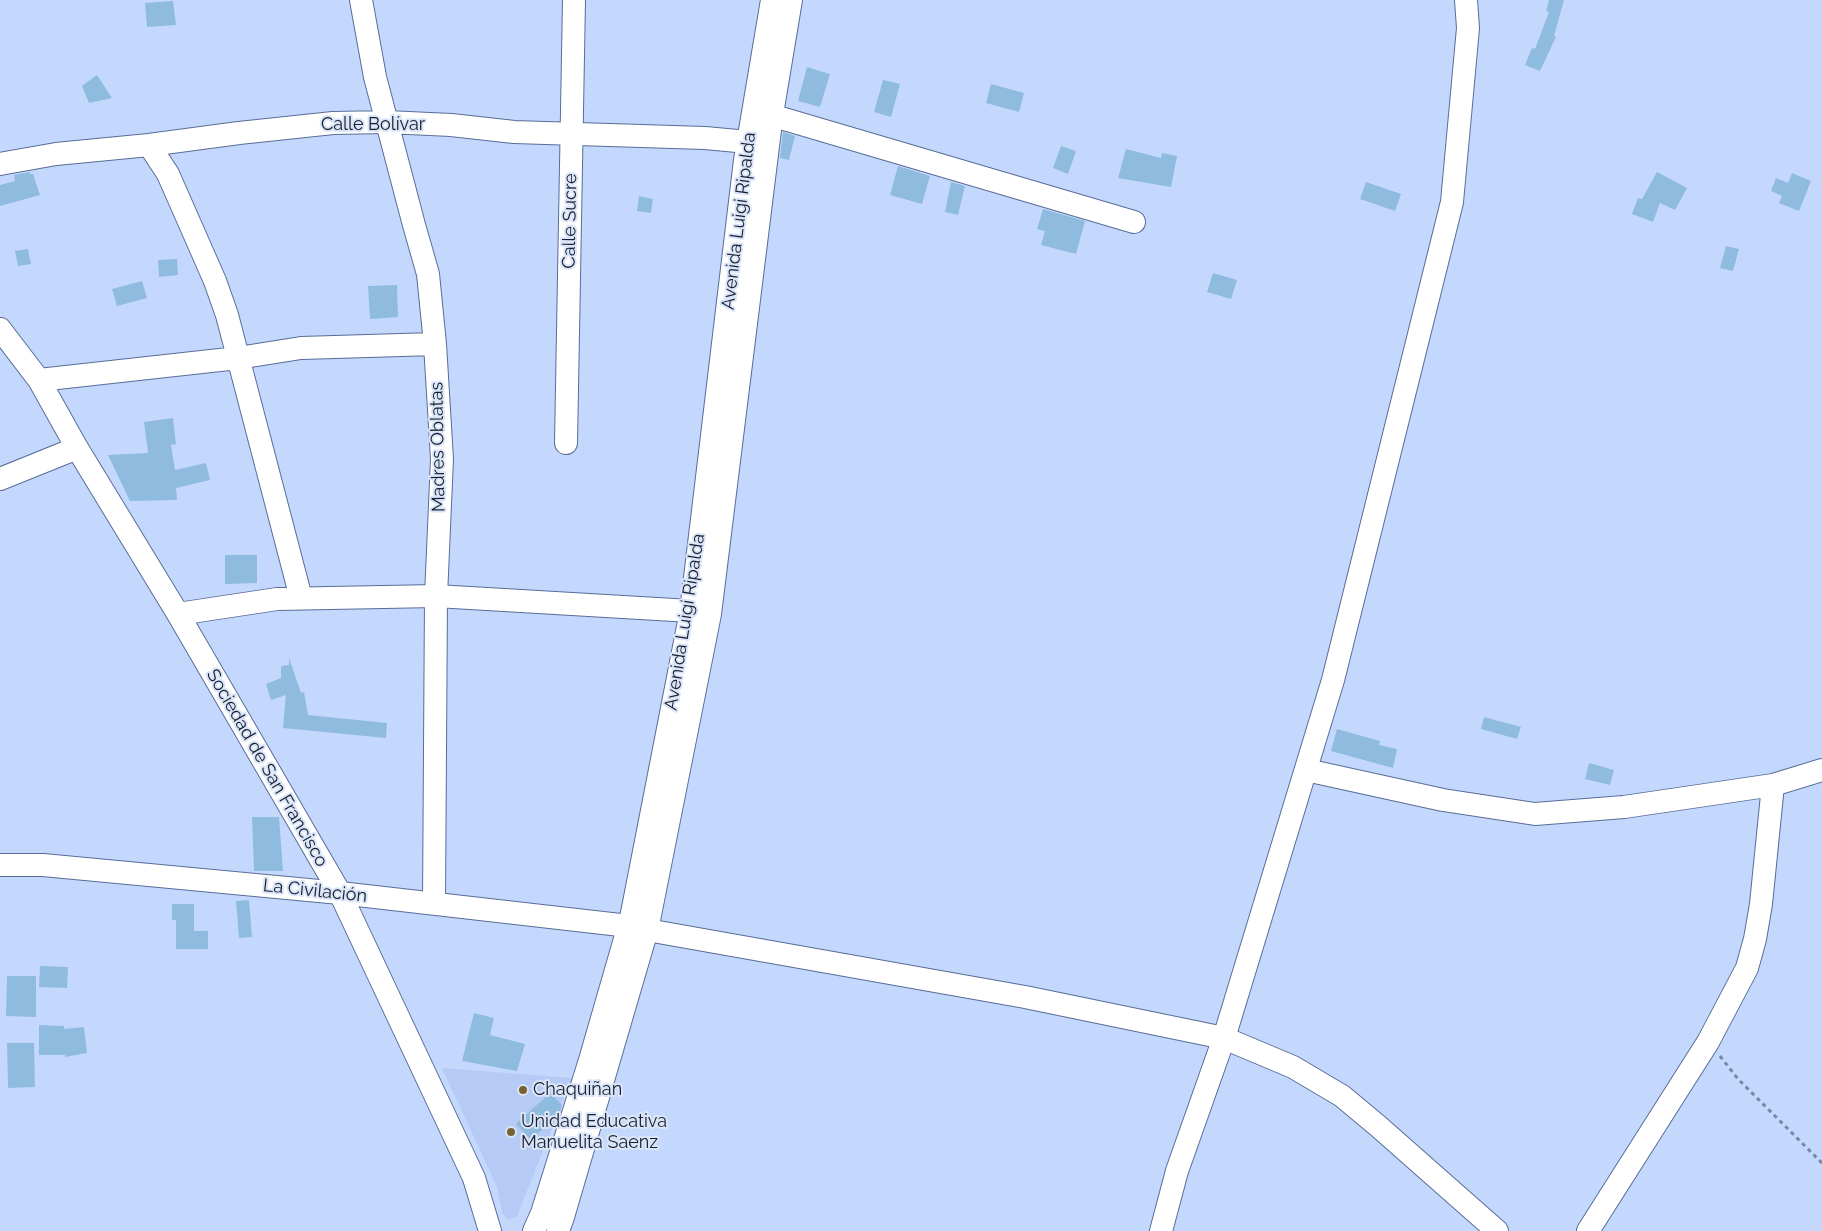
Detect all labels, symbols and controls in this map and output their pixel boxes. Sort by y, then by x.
street label: Calle Bolívar [321,114,425,136]
street label: Avenida Luigi Ripalda [717,131,761,311]
street label: Calle Sucre [558,173,582,269]
street label: Madres Oblatas [426,382,450,512]
street label: Avenida Luigi Ripalda [660,532,710,712]
street label: Sociedad de San Francisco [202,665,332,871]
street label: La Civilación [262,875,368,907]
place label: Chaquiñan [533,1079,622,1101]
marker: Chaquiñan [517,1084,529,1096]
place label: Unidad Educativa Manuelita Saenz [521,1111,667,1154]
marker: Unidad Educativa Manuelita Saenz [505,1126,517,1138]

